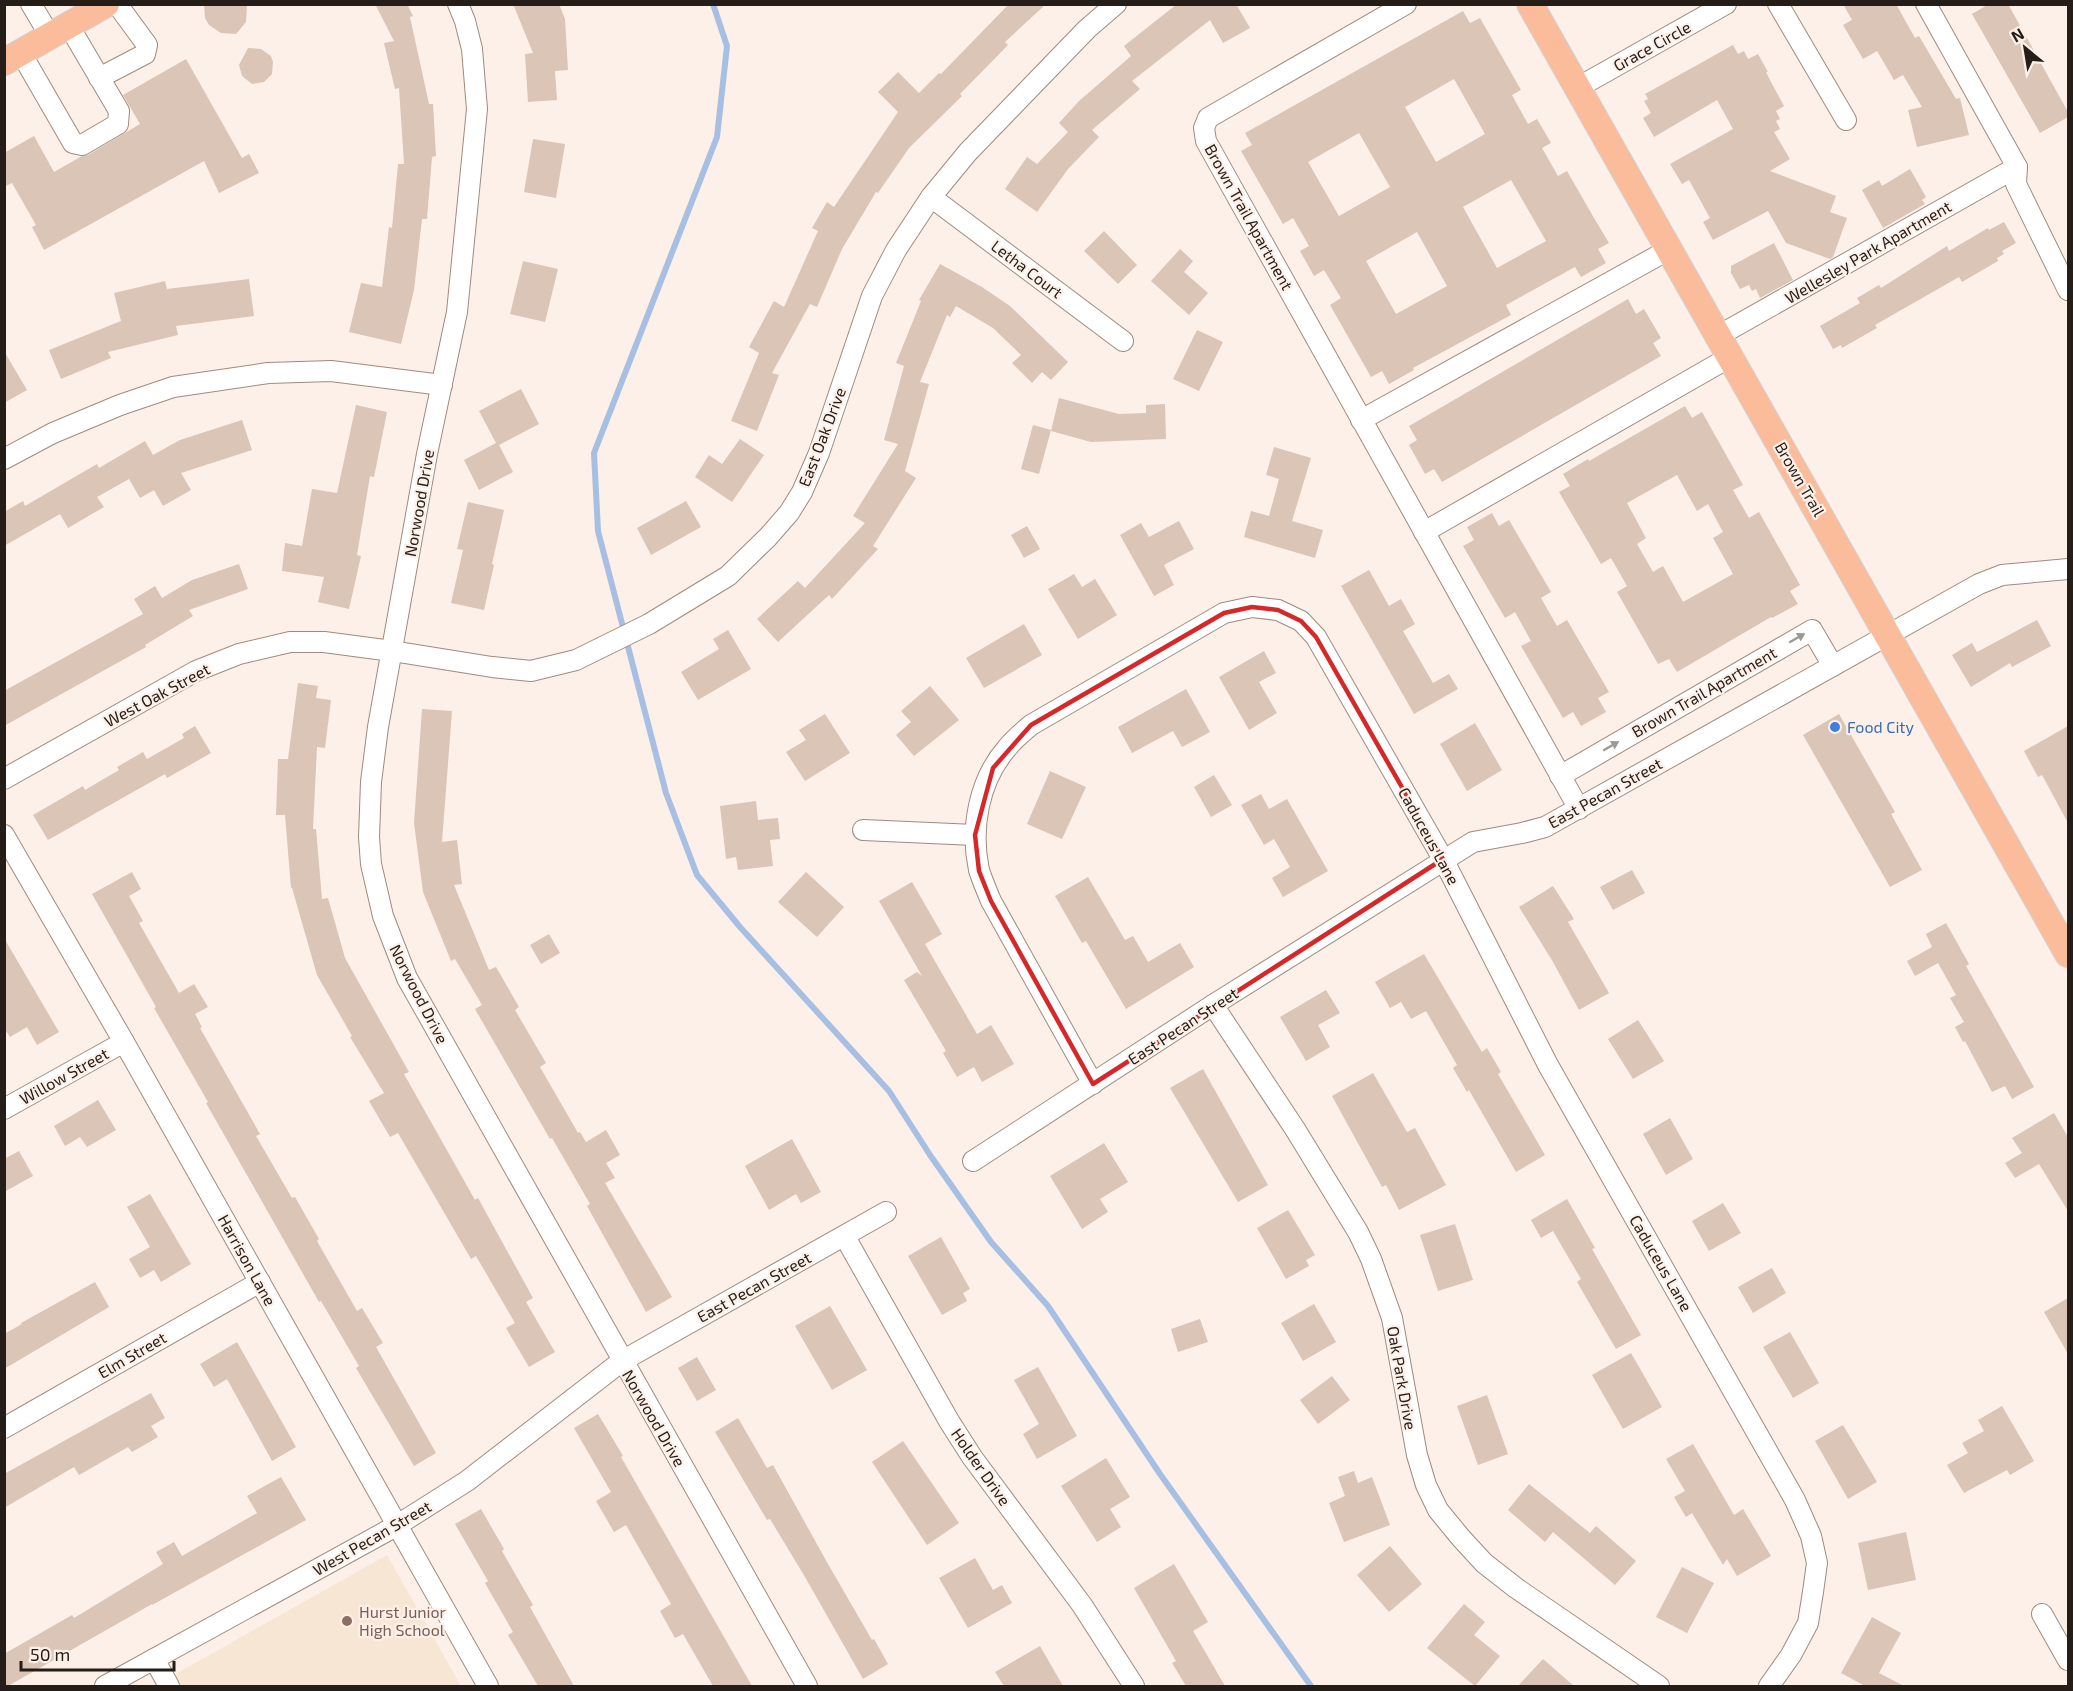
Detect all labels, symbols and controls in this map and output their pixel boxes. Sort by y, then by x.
street label: Grace Circle [1610,17,1694,75]
north arrow [1995,18,2055,78]
text: N [2007,23,2027,46]
street label: Brown Trail Apartment [1201,140,1297,293]
street label: Wellesley Park Apartment [1781,196,1954,307]
street label: Letha Court [988,236,1067,302]
street label: East Oak Drive [794,385,849,489]
street label: Brown Trail [1772,438,1829,519]
street label: Norwood Drive [400,448,437,558]
one-way arrow [1789,633,1806,643]
street label: Brown Trail Apartment [1628,642,1779,741]
street label: West Oak Street [101,659,213,730]
place label: Food City [1847,717,1914,736]
marker: Food City [1828,720,1842,734]
one-way arrow [1602,742,1619,752]
street label: East Pecan Street [1544,753,1665,832]
street label: Caduceus Lane [1395,784,1464,888]
street label: Norwood Drive [386,941,453,1047]
street label: East Pecan Street [1124,983,1241,1068]
street label: Willow Street [16,1043,111,1108]
street label: Harrison Lane [215,1211,280,1309]
street label: Caduceus Lane [1626,1211,1697,1314]
street label: East Pecan Street [693,1247,814,1326]
street label: Oak Park Drive [1384,1324,1421,1431]
street label: Elm Street [94,1327,169,1382]
street label: Norwood Drive [619,1366,690,1470]
street label: Holder Drive [948,1424,1015,1509]
street label: West Pecan Street [309,1496,434,1579]
place label: Hurst Junior High School [359,1602,447,1639]
marker: Hurst Junior High School [340,1614,354,1628]
scale bar [21,1634,174,1672]
text: 50 m [30,1643,70,1665]

